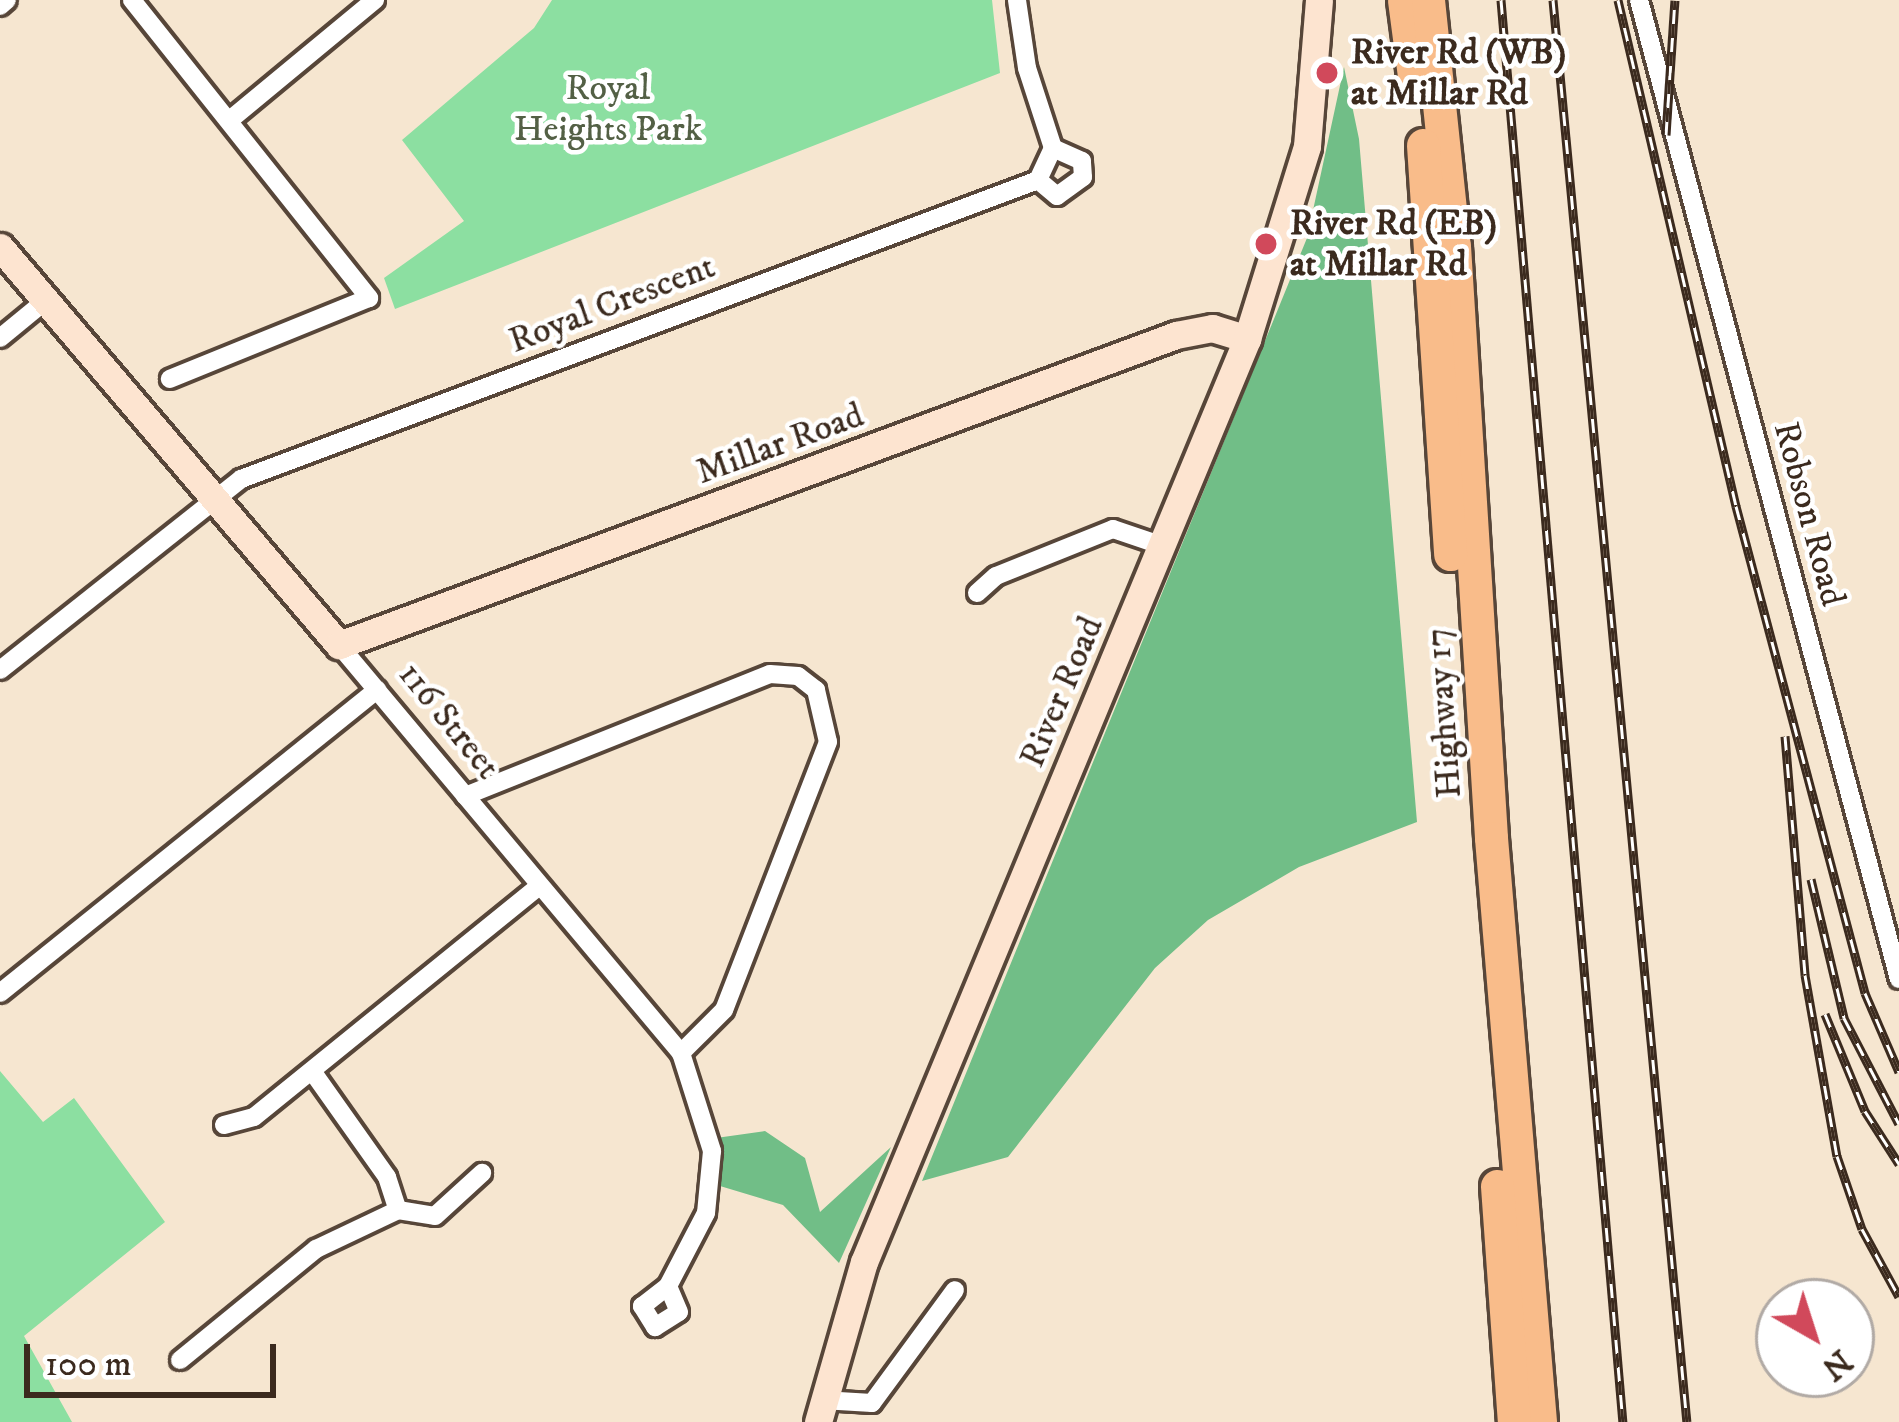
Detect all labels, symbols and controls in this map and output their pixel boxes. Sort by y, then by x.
place label: River Rd (WB) at Millar Rd [1351,30,1566,115]
marker: River Rd (WB) at Millar Rd [1314,60,1340,86]
park label: Royal Heights Park [514,66,702,151]
place label: River Rd (EB) at Millar Rd [1290,201,1497,286]
marker: River Rd (EB) at Millar Rd [1253,231,1279,257]
street label: Royal Crescent [503,245,721,363]
street label: Millar Road [691,394,869,494]
street label: Robson Road [1764,417,1854,611]
street label: River Road [1011,610,1113,774]
street label: Highway 17 [1416,626,1472,800]
street label: 116 Street [389,654,509,788]
north arrow [1755,1278,1875,1398]
scale bar [30,1320,282,1394]
text: N [1813,1340,1860,1388]
text: 100 m [45,1342,132,1387]

